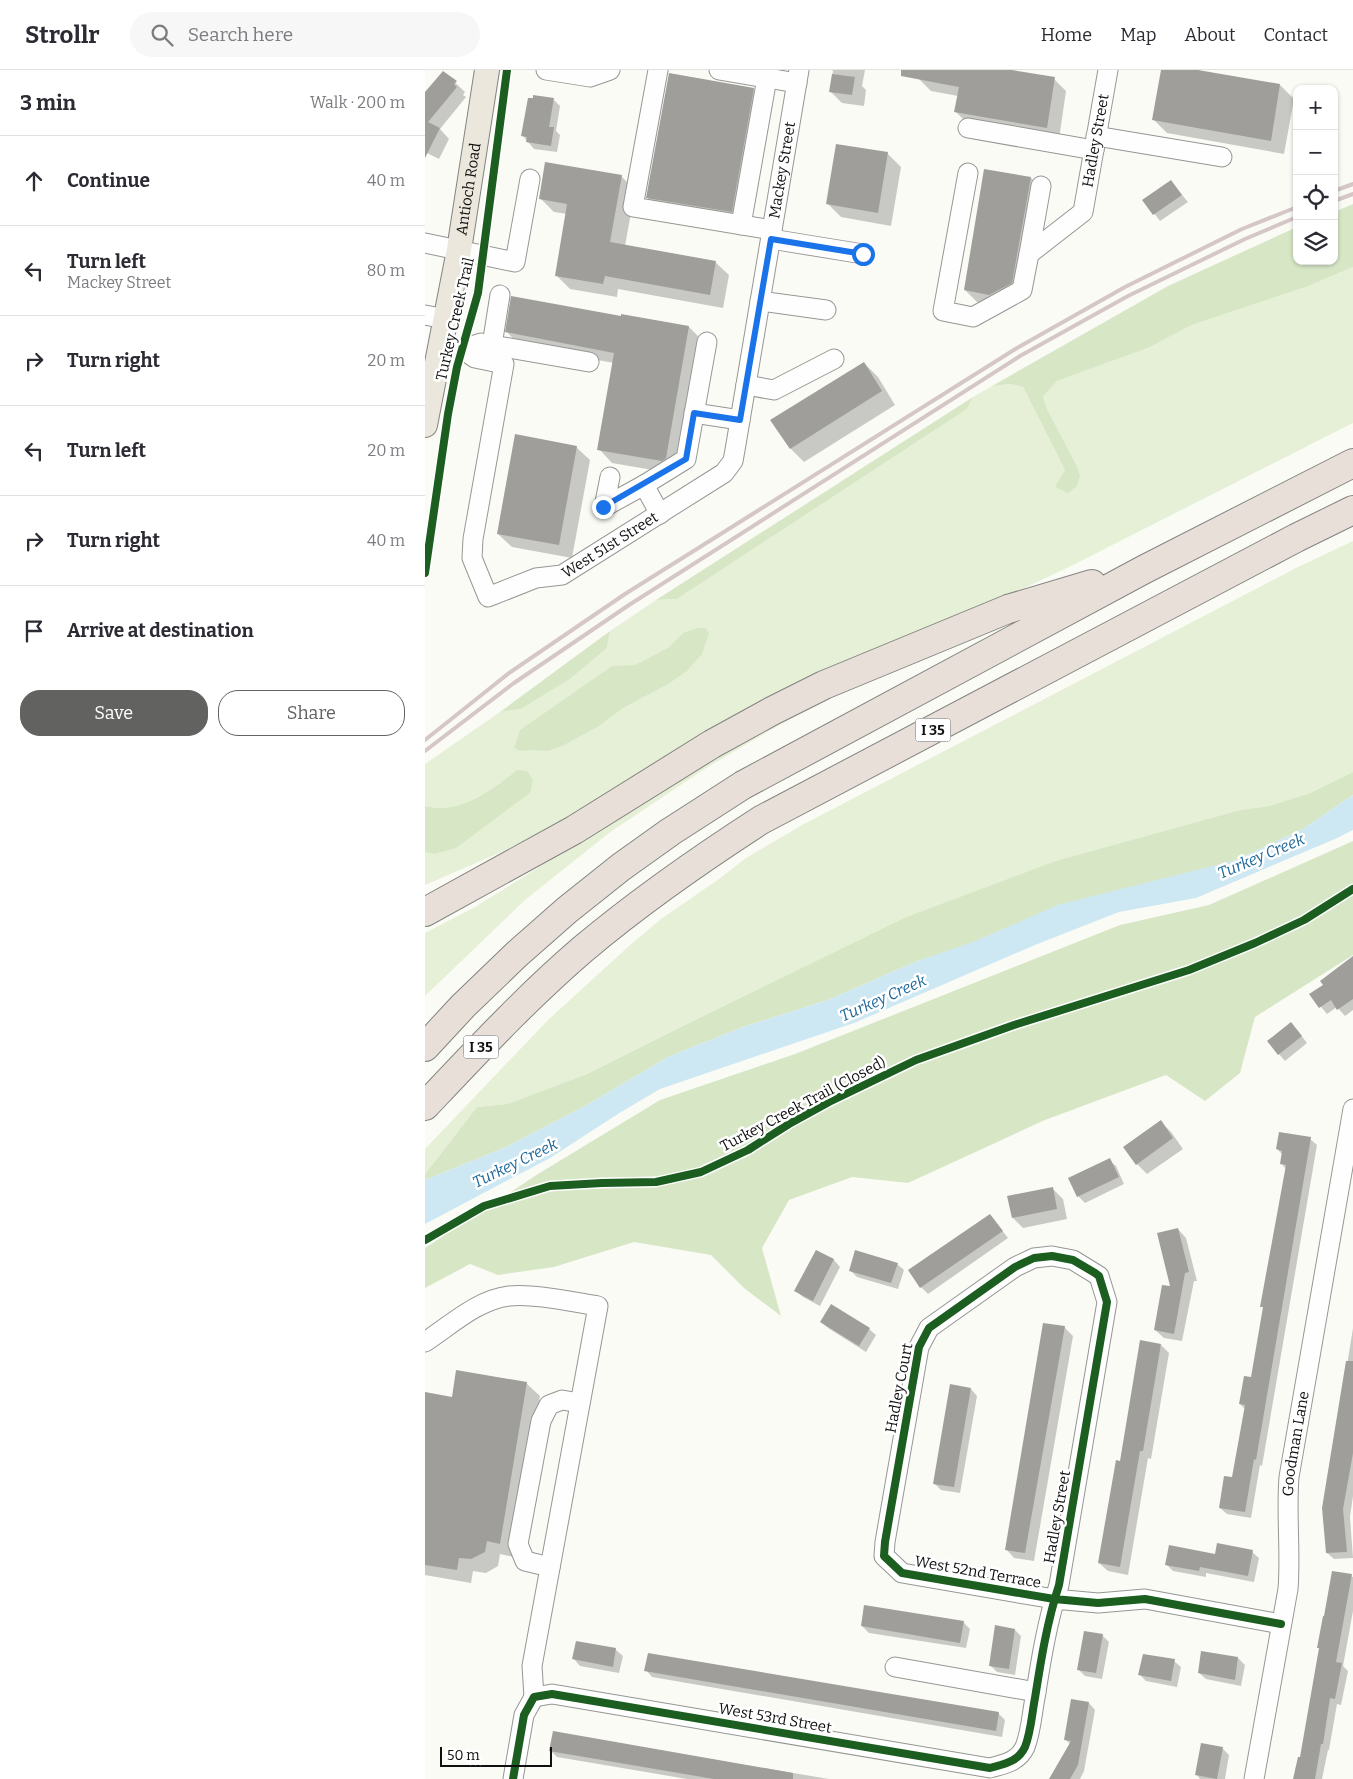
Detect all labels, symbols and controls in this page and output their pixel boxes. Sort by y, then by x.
search box [130,12,480,57]
text: Strollr [25,21,100,49]
icon: search [148,21,176,49]
text: Search here [188,23,293,46]
text: Home [1041,24,1092,46]
text: Map [1120,24,1156,46]
text: About [1184,24,1235,46]
text: Contact [1263,24,1328,46]
map controls [1293,85,1338,265]
button: + [1293,85,1338,130]
text: 3 min [20,90,76,116]
street label: Hadley Street [1079,92,1113,189]
text: Walk · 200 m [310,93,405,112]
street label: Mackey Street [765,120,799,220]
button: − [1293,130,1338,175]
street label: Antioch Road [452,141,485,237]
icon: ahead [20,167,48,195]
text: Continue [67,169,150,192]
text: 40 m [367,171,405,190]
button: locate [1293,175,1338,220]
button: layers [1293,220,1338,265]
route start [852,243,875,266]
text: Turn left [67,250,146,273]
street label: Turkey Creek Trail [432,256,478,382]
icon: left [20,257,48,285]
text: 80 m [367,261,405,280]
text: Mackey Street [67,273,171,292]
icon: right [20,347,48,375]
text: Turn right [67,349,160,372]
text: 20 m [368,351,405,370]
icon: left [20,437,48,465]
text: Turn left [67,439,146,462]
text: 20 m [368,441,405,460]
route end [592,496,615,519]
street label: West 51st Street [558,508,662,582]
icon: right [20,527,48,555]
text: Turn right [67,529,160,552]
text: 40 m [367,531,405,550]
icon: arrive [20,617,48,645]
text: Arrive at destination [67,619,254,642]
button: Save [20,690,208,736]
button: Share [218,690,405,736]
road number: I 35 [915,718,951,742]
water label: Turkey Creek [1215,829,1307,883]
water label: Turkey Creek [837,970,929,1025]
road number: I 35 [463,1036,499,1059]
street label: Turkey Creek Trail (Closed) [717,1053,889,1155]
water label: Turkey Creek [469,1134,561,1192]
street label: Hadley Court [881,1341,917,1434]
street label: Goodman Lane [1279,1390,1313,1497]
street label: Hadley Street [1040,1468,1074,1565]
street label: West 52nd Terrace [913,1552,1043,1592]
street label: West 53rd Street [717,1699,833,1737]
scale bar [440,1744,553,1767]
text: 50 m [447,1747,480,1764]

